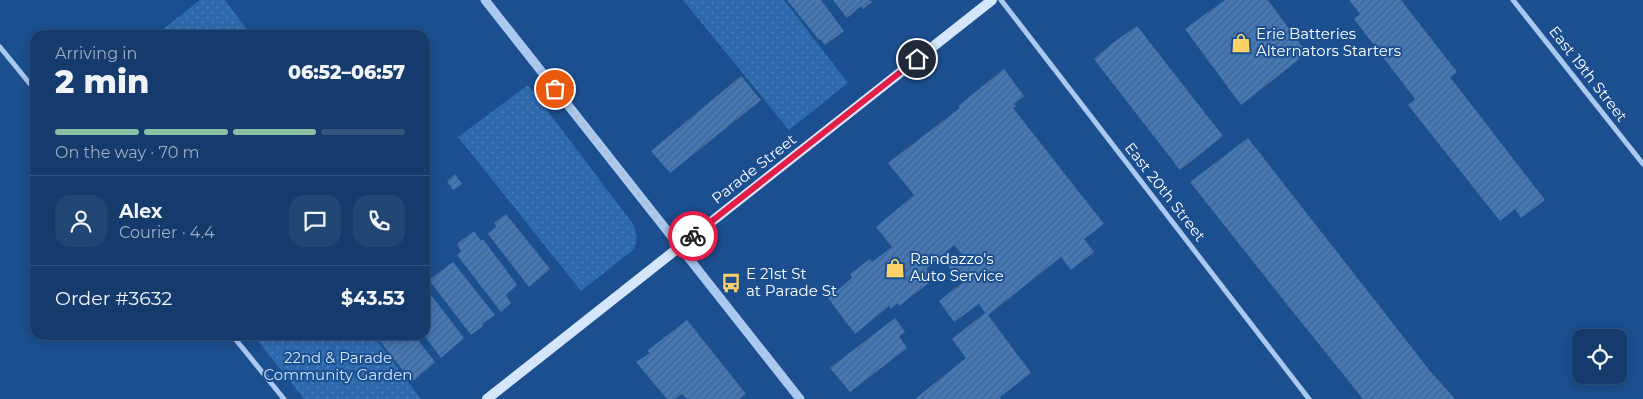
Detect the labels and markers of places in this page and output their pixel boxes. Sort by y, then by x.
place label: Erie Batteries Alternators Starters [1256,24,1401,60]
shop icon: Erie Batteries Alternators Starters [1230,32,1252,54]
pin [896,38,938,80]
pin [534,68,576,110]
place label: Randazzo's Auto Service [910,249,1004,285]
shop icon: Randazzo's Auto Service [884,257,906,279]
place label: E 21st St at Parade St [746,264,837,300]
bus stop icon: E 21st St at Parade St [720,272,742,294]

